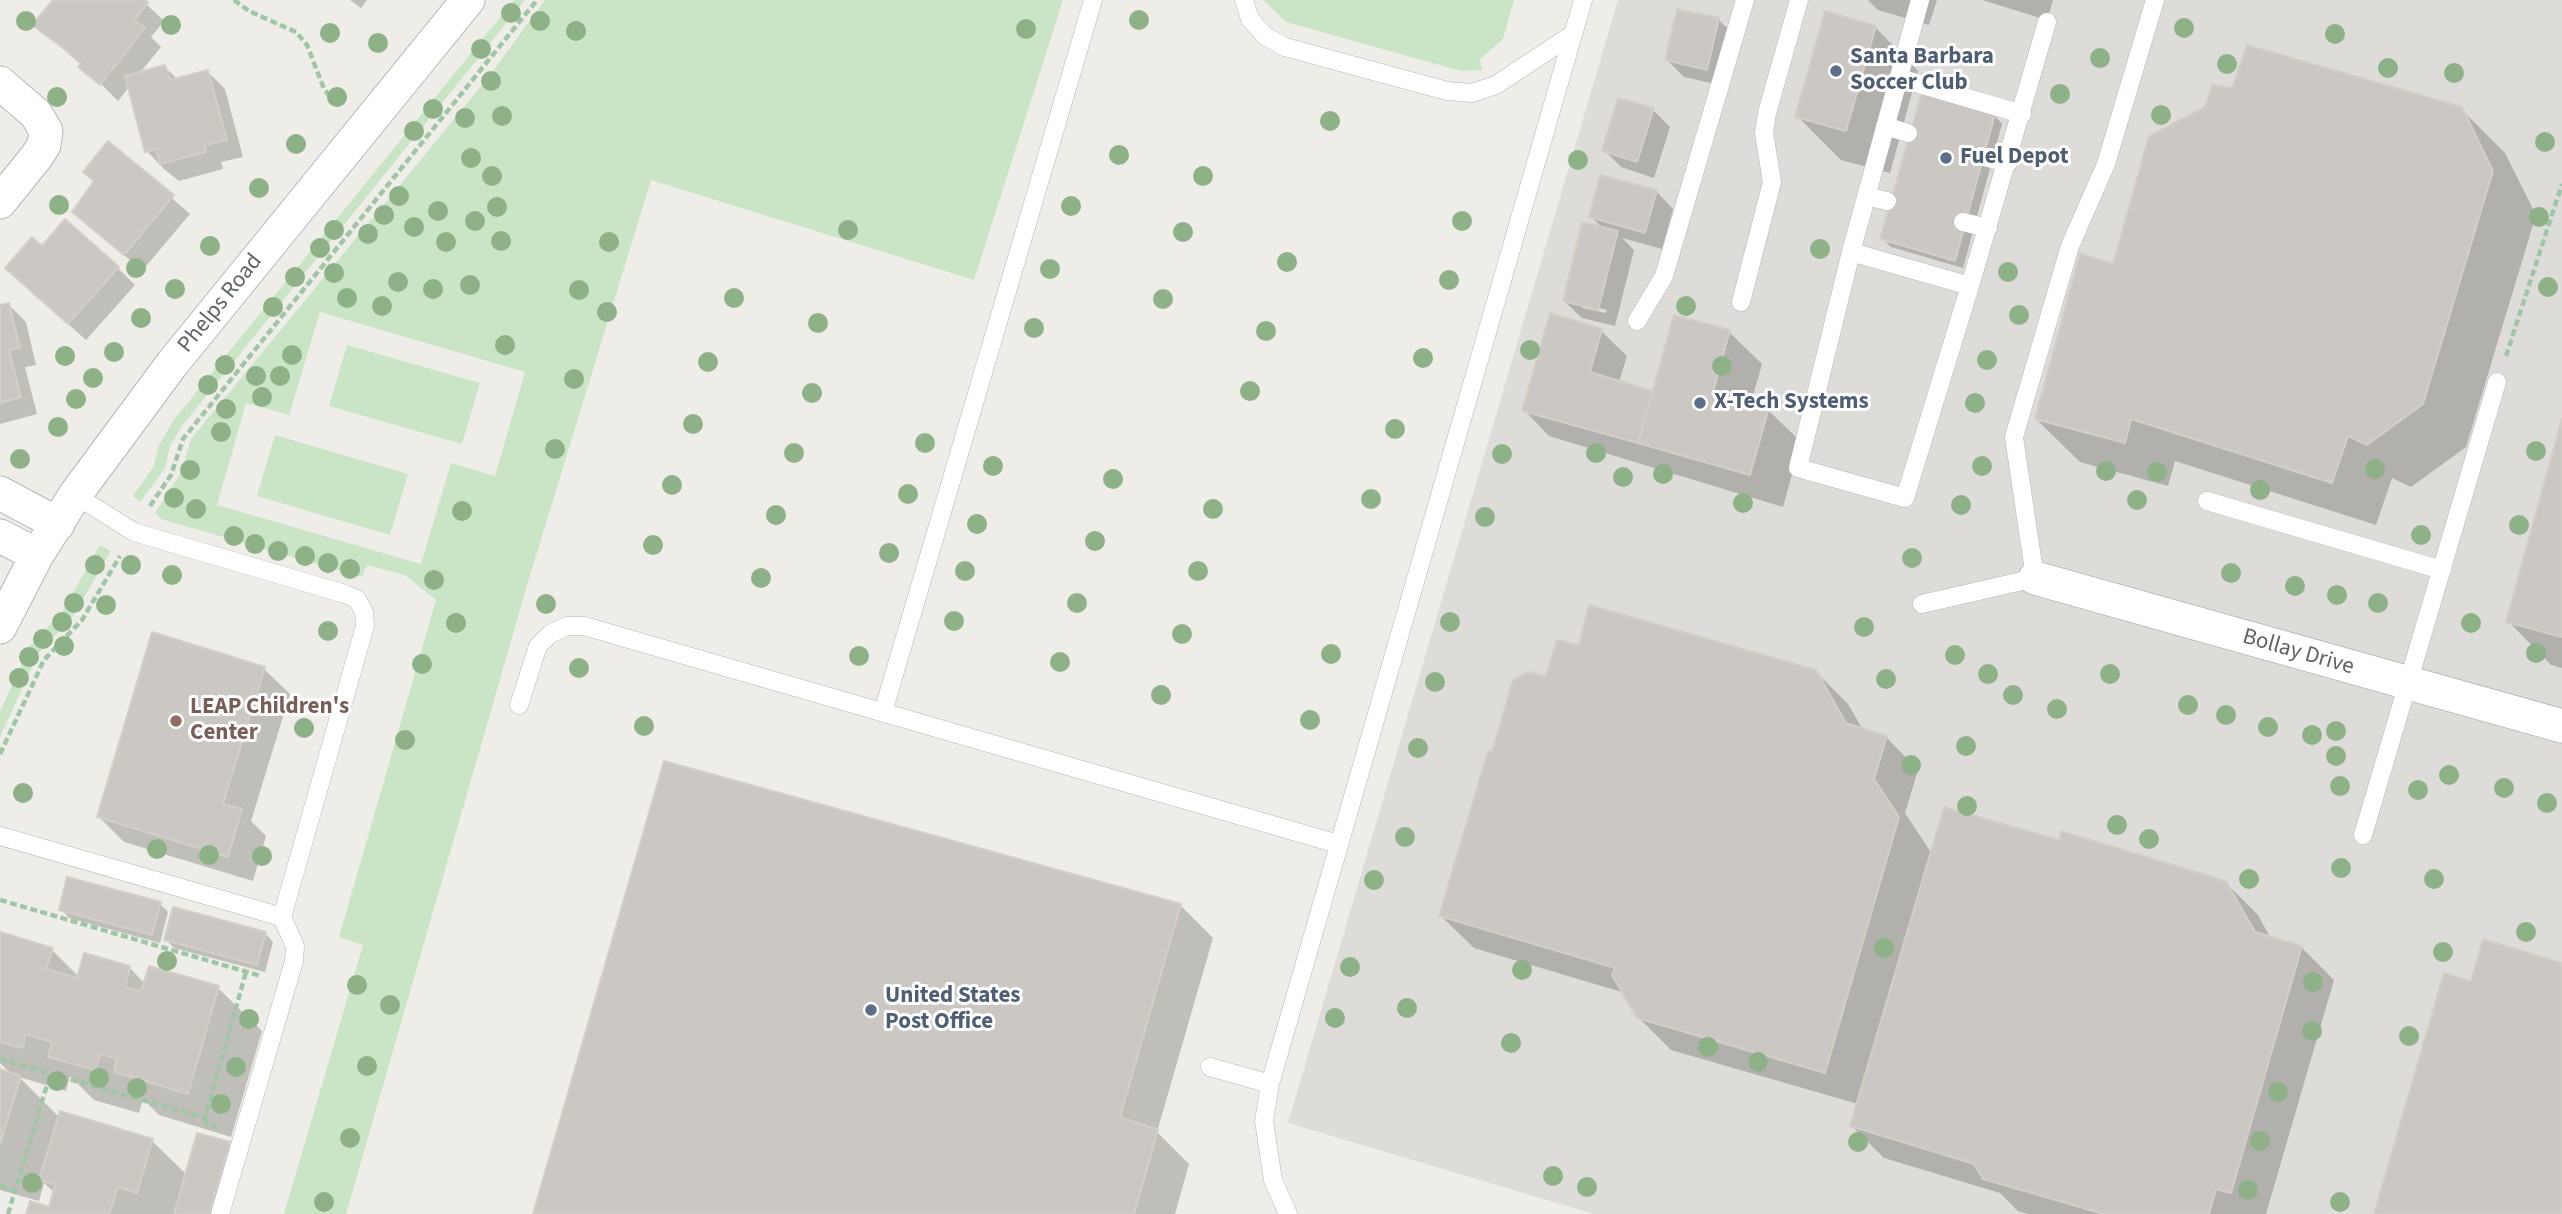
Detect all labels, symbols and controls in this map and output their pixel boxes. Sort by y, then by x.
place label: Santa Barbara Soccer Club [1850,44,1994,98]
marker: Santa Barbara Soccer Club [1828,63,1844,79]
place label: Fuel Depot [1960,144,2068,172]
marker: Fuel Depot [1938,150,1954,166]
street label: Phelps Road [173,249,269,359]
place label: X-Tech Systems [1714,389,1869,417]
marker: X-Tech Systems [1692,395,1708,411]
street label: Bollay Drive [2239,624,2357,682]
place label: LEAP Children's Center [190,694,349,748]
marker: LEAP Children's Center [168,713,184,729]
place label: United States Post Office [885,983,1021,1037]
marker: United States Post Office [863,1002,879,1018]

